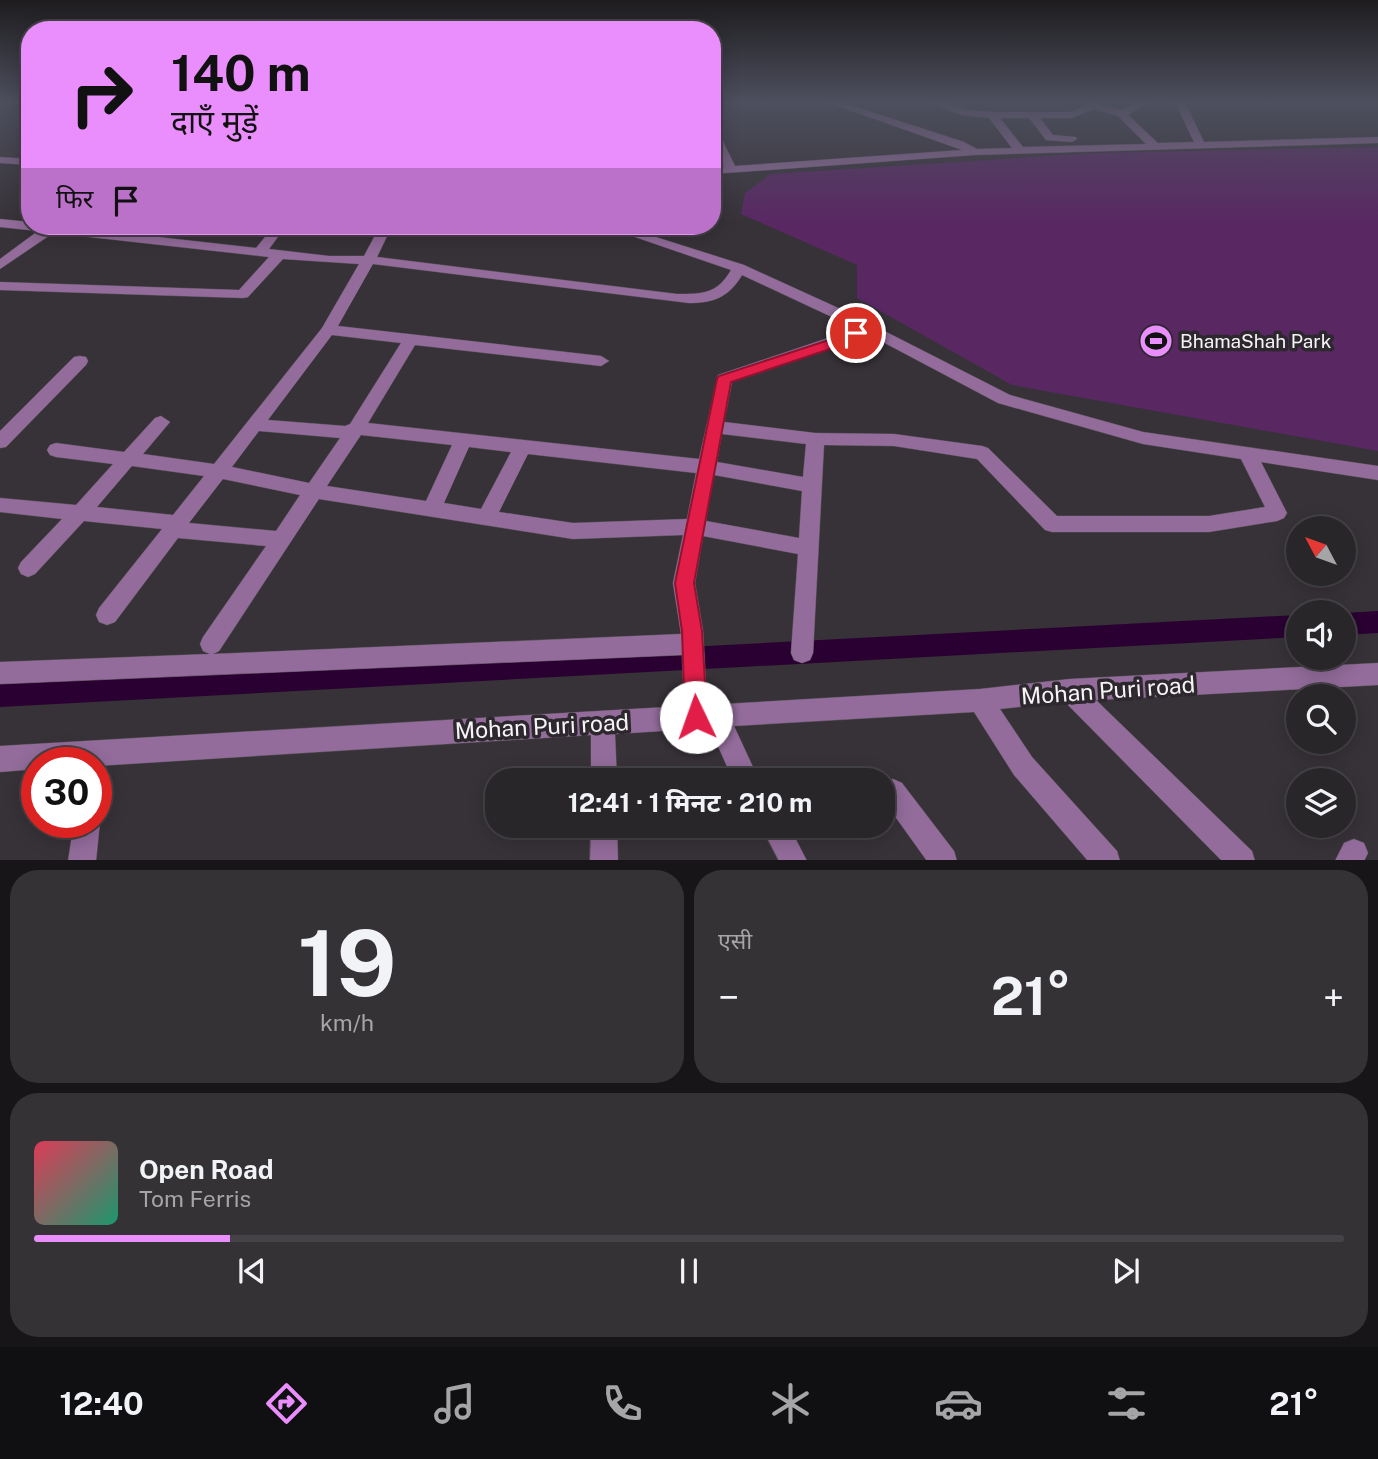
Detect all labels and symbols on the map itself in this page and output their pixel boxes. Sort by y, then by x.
pin [826,303,886,363]
sports icon: BhamaShah Park [1137,322,1175,360]
place label: BhamaShah Park [1180,330,1332,352]
north arrow [1286,516,1356,586]
street label: Mohan Puri road [1020,670,1196,710]
position arrow [659,680,733,754]
street label: Mohan Puri road [454,708,630,744]
speed limit sign: 30 [21,747,112,838]

